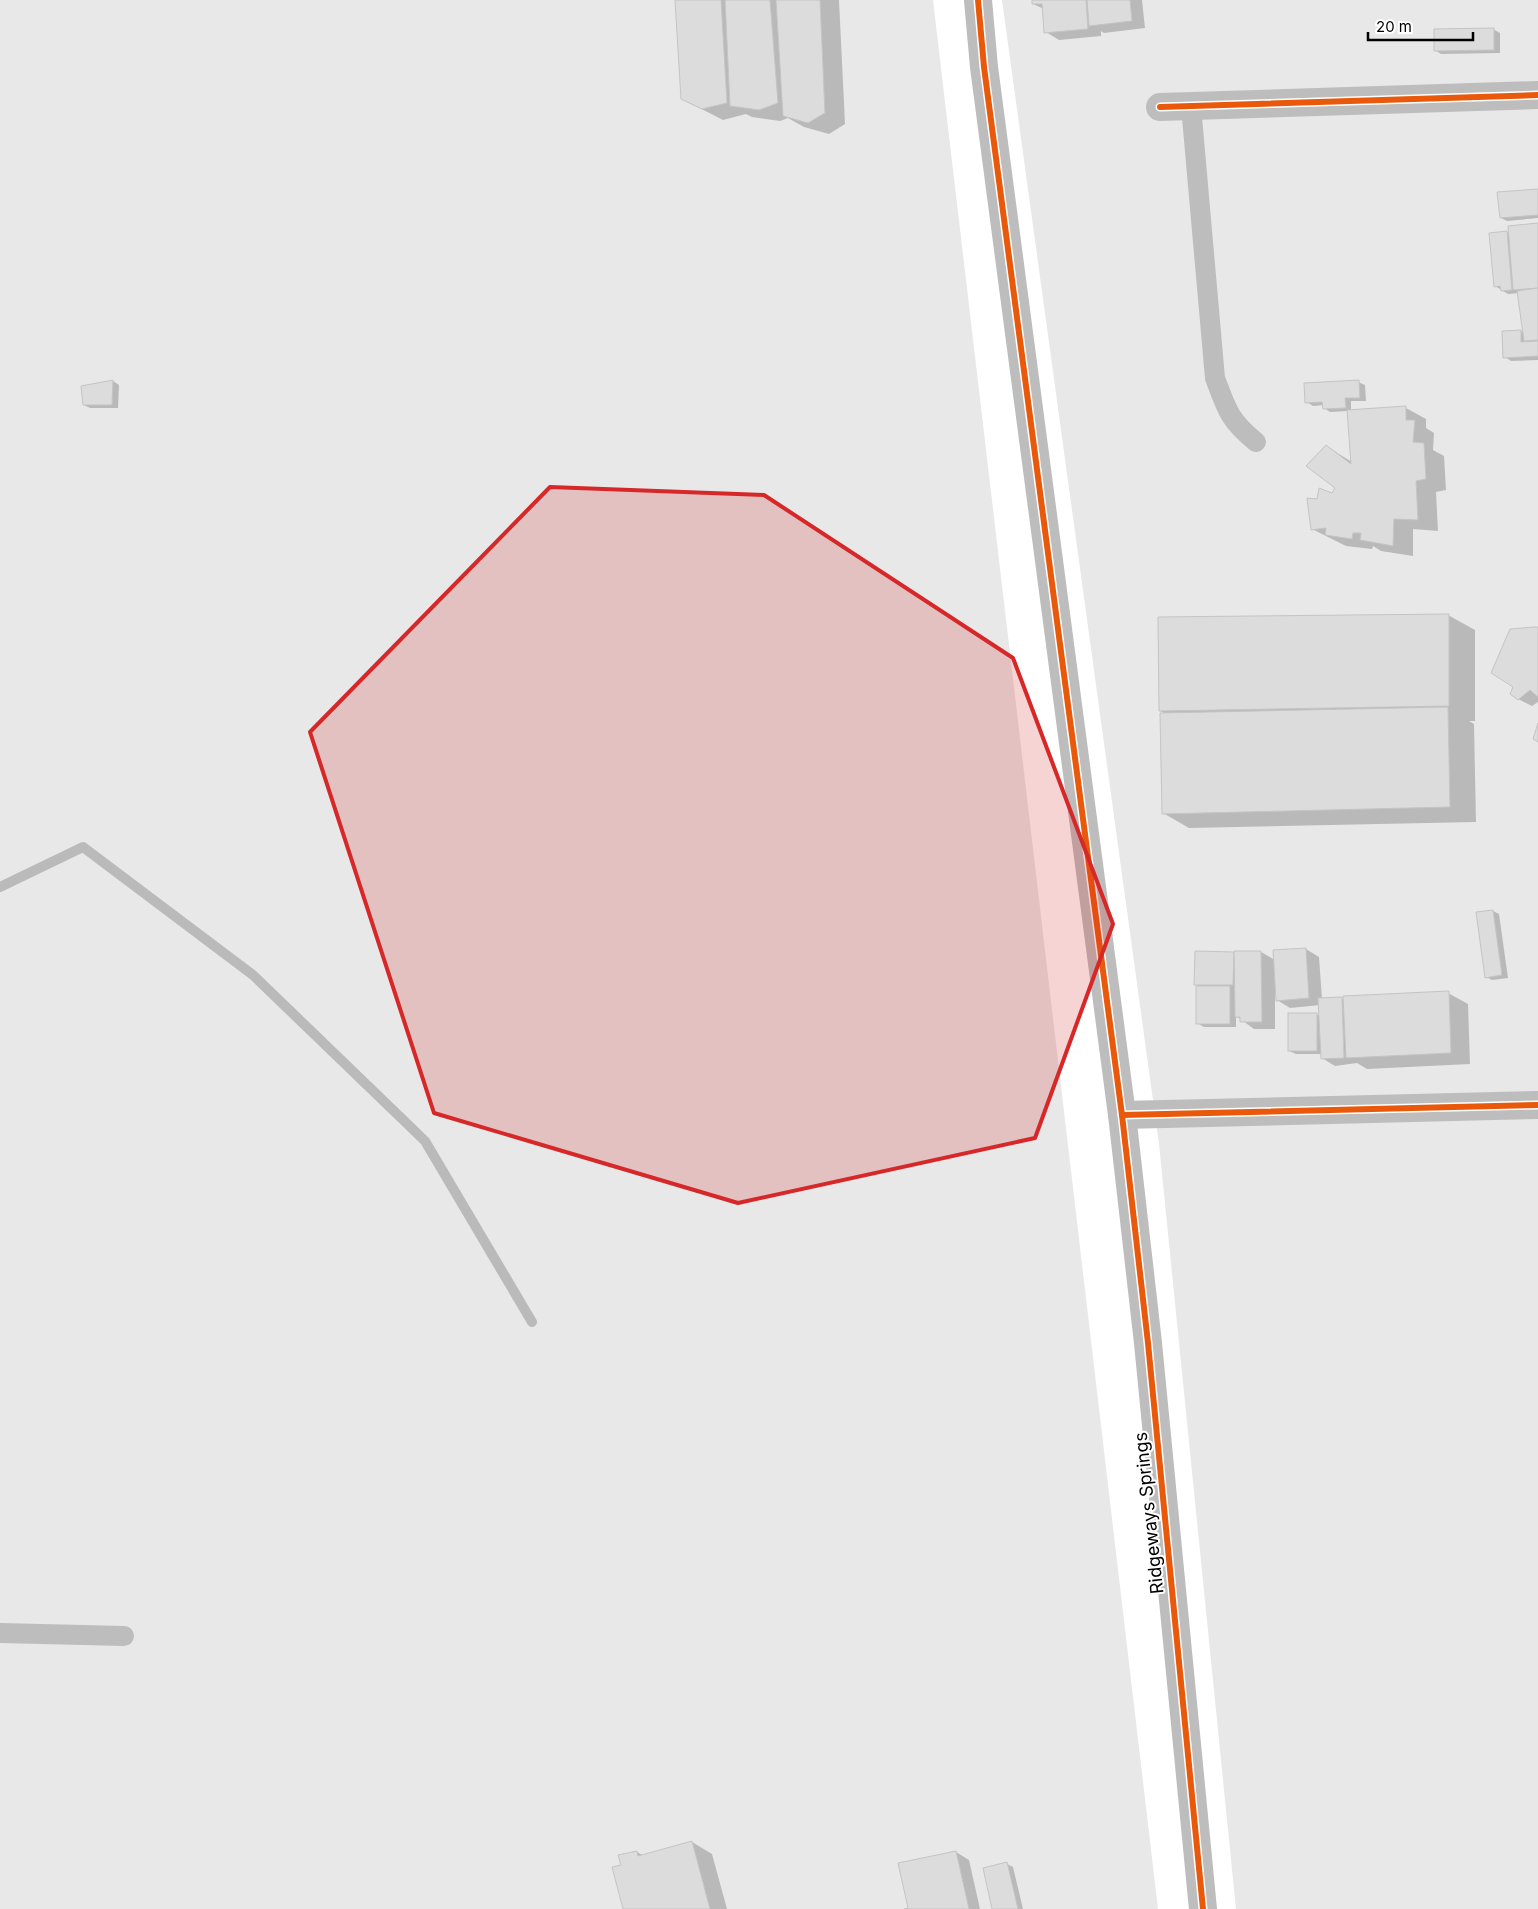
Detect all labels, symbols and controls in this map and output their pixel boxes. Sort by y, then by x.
scale bar [1368,10,1473,42]
text: 20 m [1376,17,1412,36]
street label: Ridgeways Springs [1130,1431,1167,1595]

